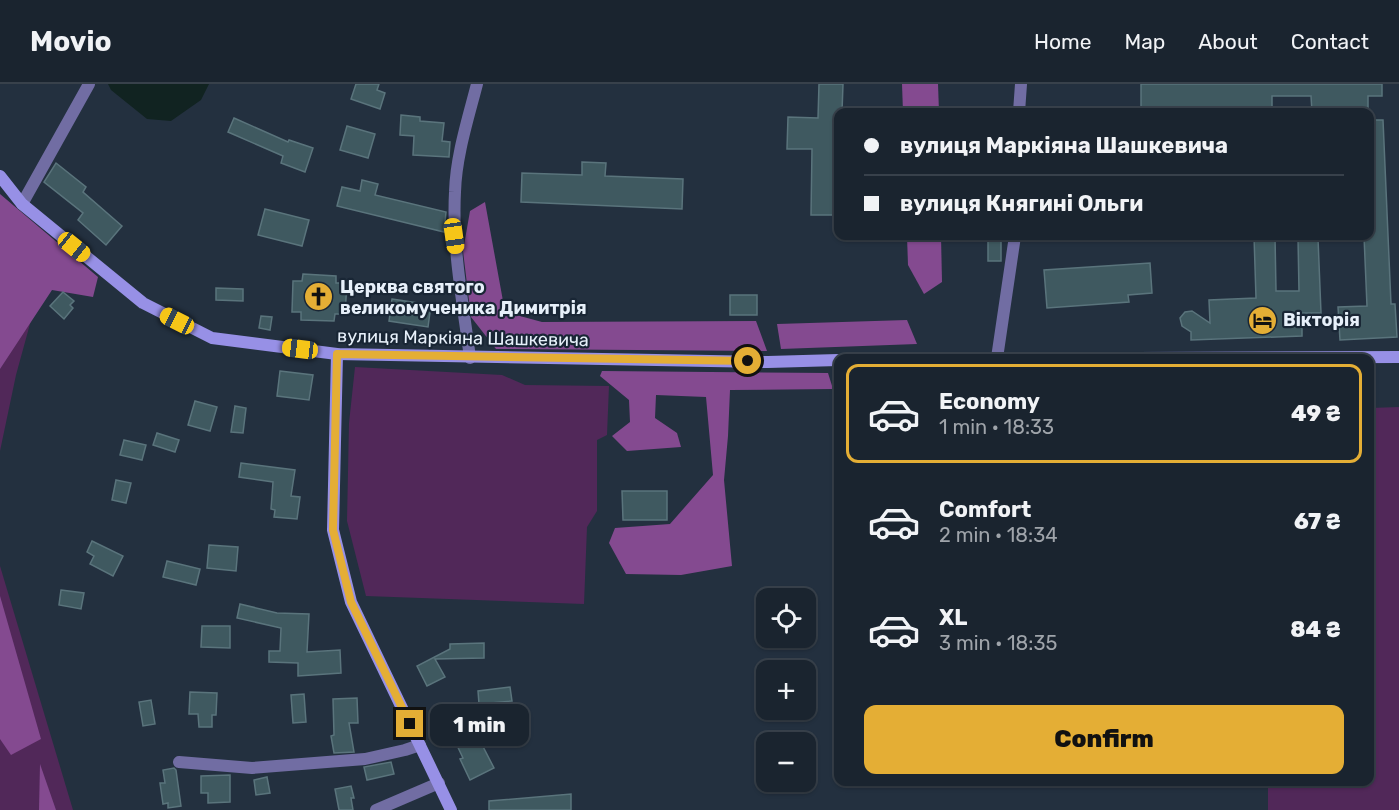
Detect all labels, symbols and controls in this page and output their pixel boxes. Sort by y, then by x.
text: Movio [30,25,112,58]
text: Home [1034,29,1091,54]
text: Map [1124,29,1165,54]
text: About [1198,29,1258,54]
text: Contact [1291,29,1369,54]
text: вулиця Маркіяна Шашкевича [900,132,1228,159]
text: вулиця Княгині Ольги [900,190,1143,217]
car [443,217,465,255]
car [54,229,94,265]
place label: Церква святого великомученика Димитрія [340,276,587,319]
church icon: Церква святого великомученика Димитрія [303,281,335,313]
hotel icon: Вікторія [1246,304,1278,336]
car [157,305,197,337]
place label: Вікторія [1283,309,1360,331]
street label: вулиця Маркіяна Шашкевича [337,325,589,351]
car [281,338,319,360]
route start [734,347,761,374]
icon: car [867,387,921,441]
text: Economy [939,388,1040,415]
text: 49 ₴ [1291,400,1341,427]
text: 1 min · 18:33 [939,415,1054,439]
icon: car [867,495,921,549]
text: Comfort [939,496,1031,523]
text: 67 ₴ [1294,508,1341,535]
text: 2 min · 18:34 [939,523,1058,547]
map controls [756,588,816,792]
button: locate [756,588,816,648]
icon: car [867,603,921,657]
text: XL [939,604,967,631]
text: 84 ₴ [1290,616,1341,643]
text: 3 min · 18:35 [939,631,1057,655]
button: + [756,660,816,720]
callout: 1 min [431,703,530,745]
button: Confirm [864,705,1344,774]
route end [396,710,423,737]
text: 1 min [453,713,506,737]
button: − [756,732,816,792]

